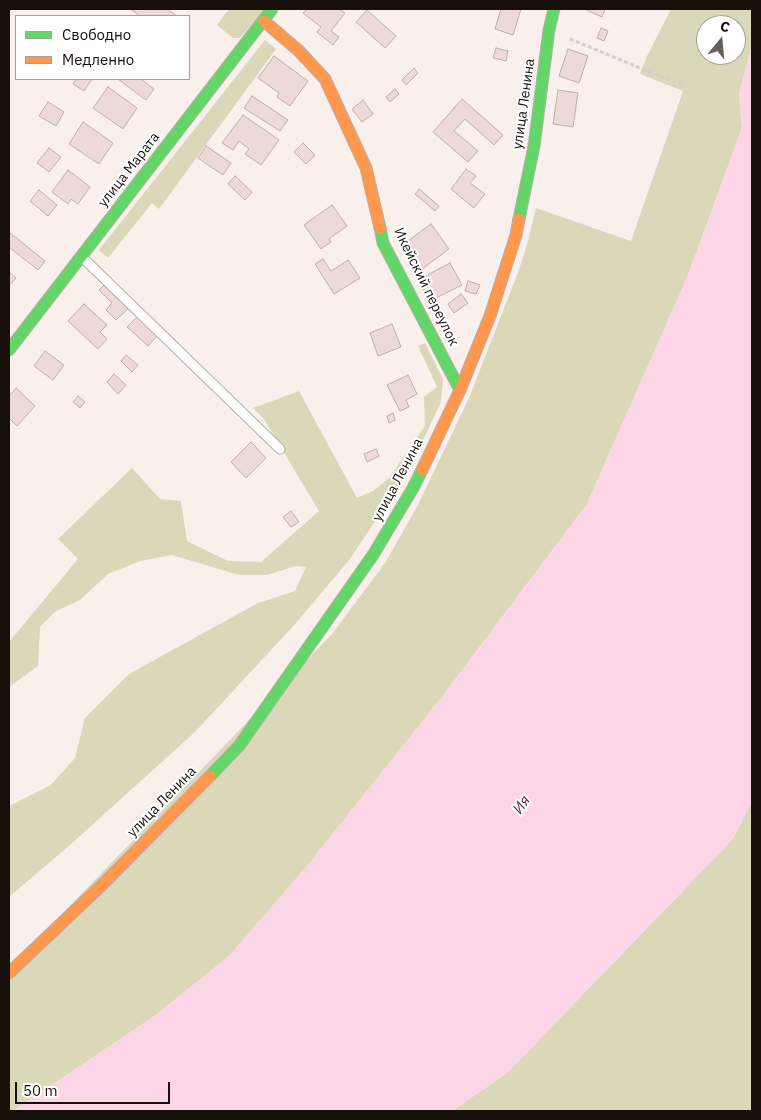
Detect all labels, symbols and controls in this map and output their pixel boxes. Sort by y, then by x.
legend [15,15,190,80]
north arrow [696,15,746,65]
text: С [718,17,732,37]
text: Свободно [62,25,131,44]
text: Медленно [62,50,134,69]
street label: улица Ленина [509,58,539,150]
street label: улица Марата [95,129,163,211]
street label: Икейский переулок [390,225,462,349]
street label: улица Ленина [369,436,427,524]
street label: улица Ленина [124,763,200,841]
water label: Ия [509,792,535,818]
scale bar [18,1072,172,1104]
text: 50 m [23,1081,58,1100]

